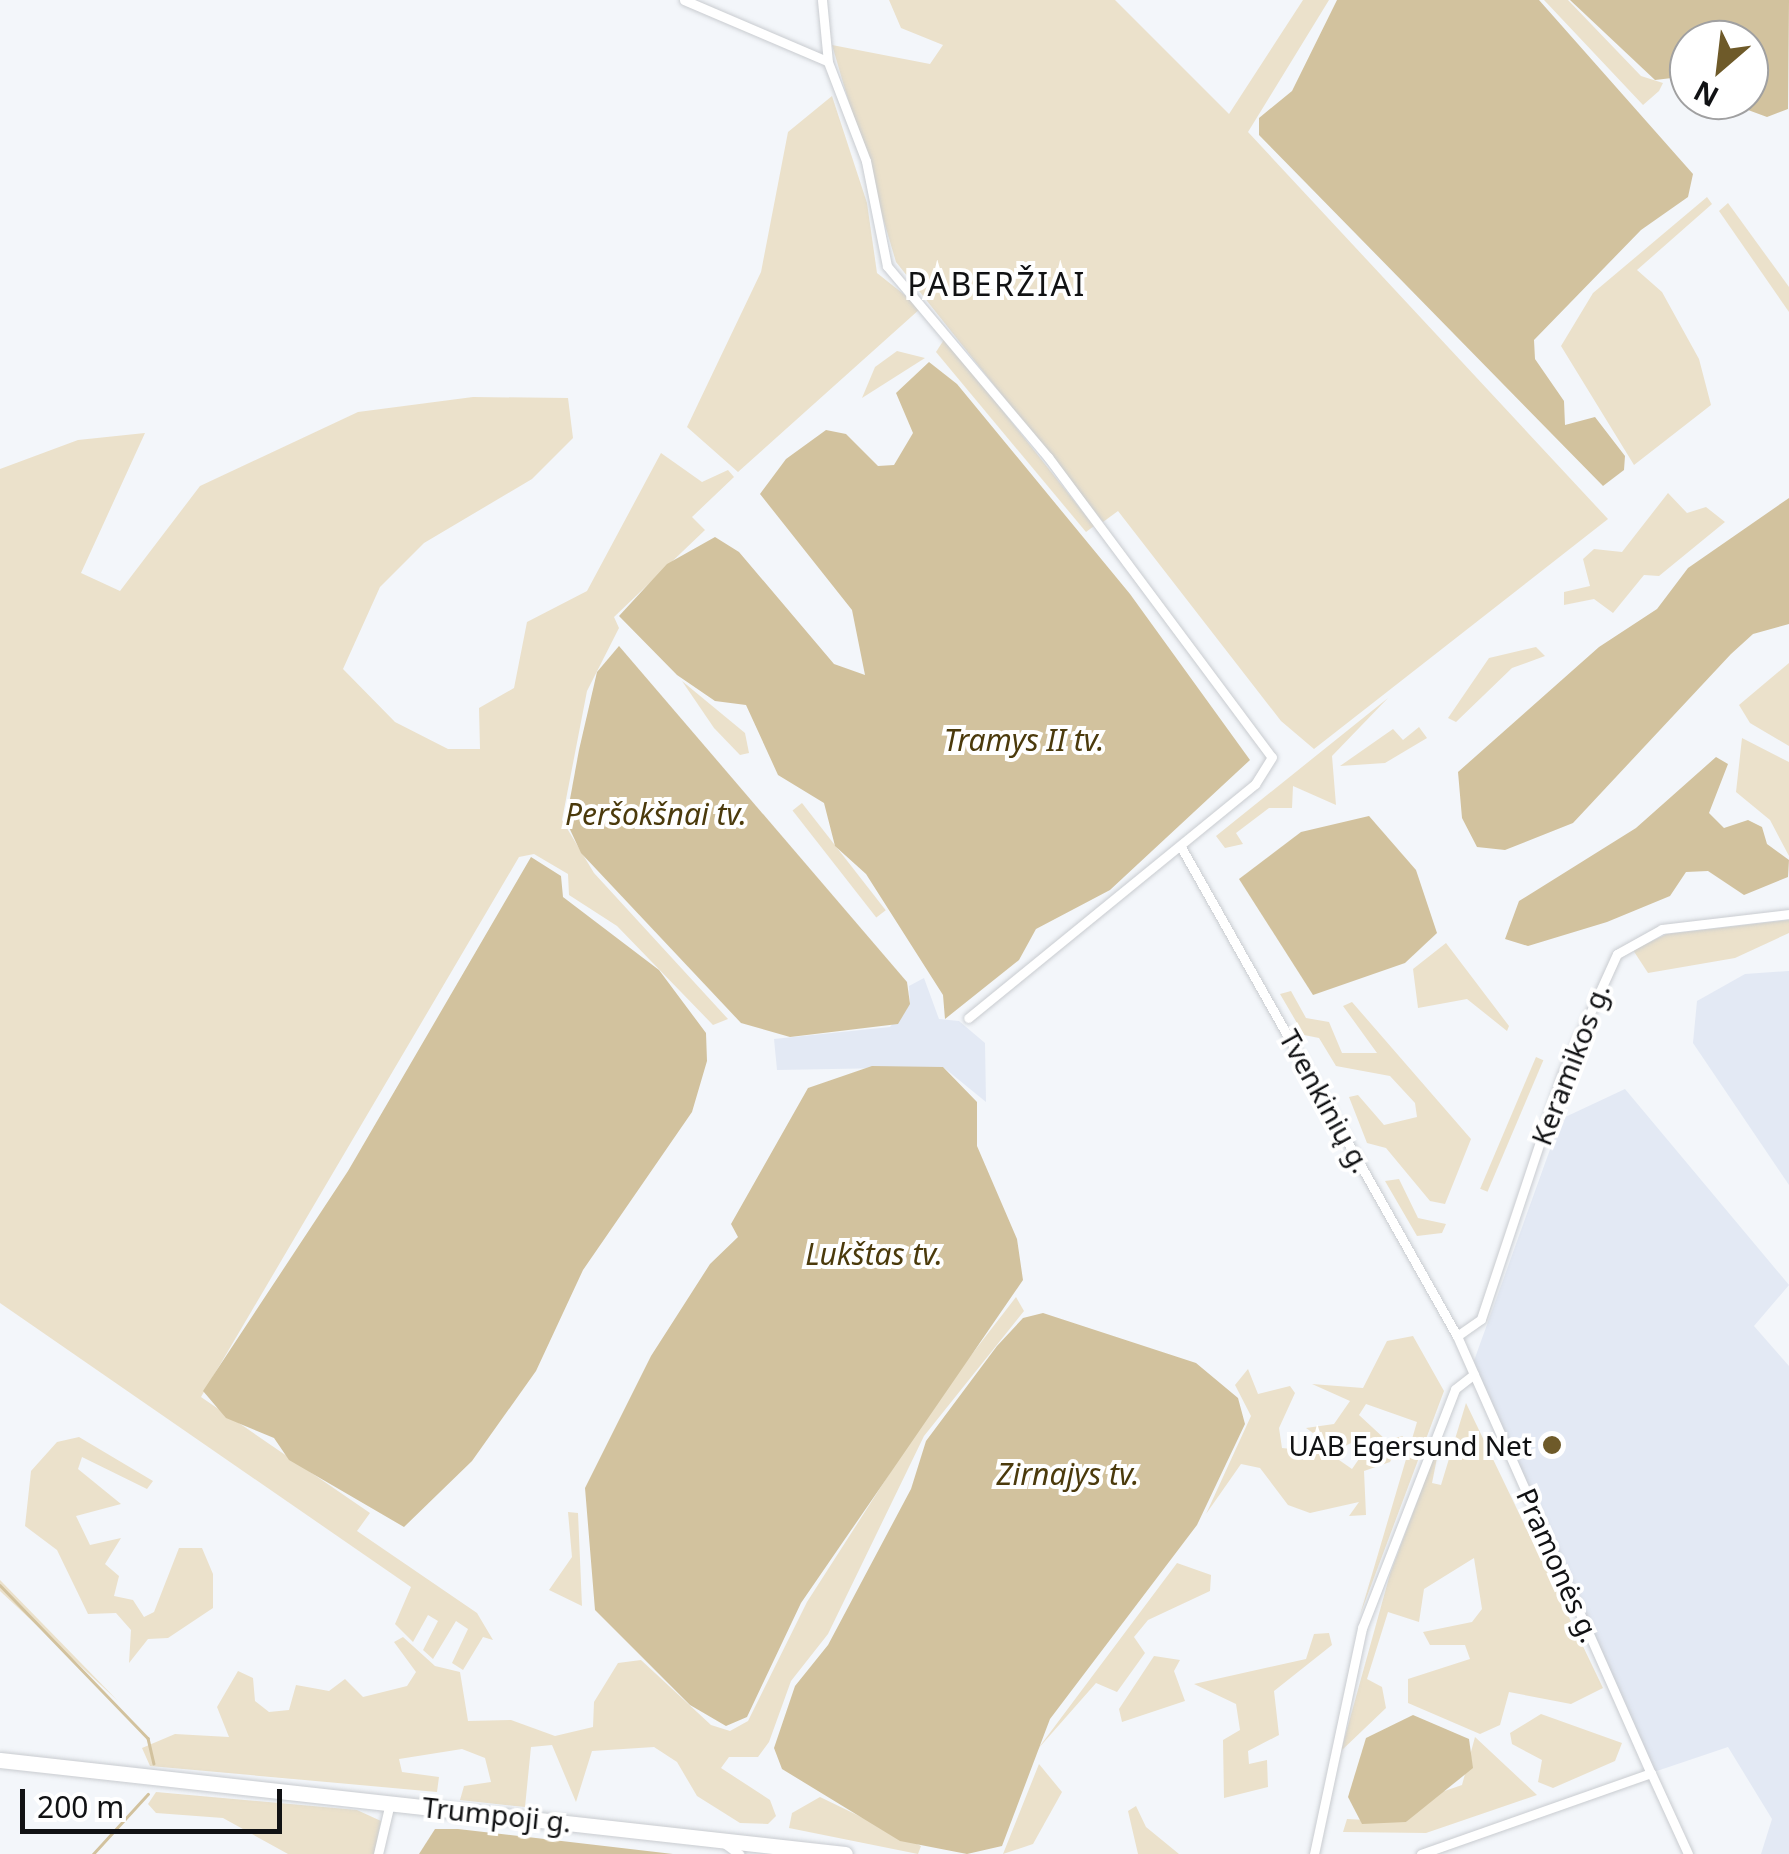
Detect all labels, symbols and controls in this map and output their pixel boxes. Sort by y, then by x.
north arrow [1669,20,1769,120]
text: N [1687,73,1725,117]
district label: PABERŽIAI [907,265,1087,303]
water label: Tramys II tv. [944,722,1104,758]
water label: Peršokšnai tv. [565,796,747,832]
street label: Keramikos g. [1524,978,1616,1150]
street label: Tvenkinių g. [1273,1024,1379,1178]
water label: Lukštas tv. [805,1236,943,1272]
place label: UAB Egersund Net [1289,1428,1532,1462]
marker: UAB Egersund Net [1541,1434,1563,1456]
water label: Zirnajys tv. [997,1456,1139,1492]
street label: Pramonės g. [1510,1483,1608,1647]
scale bar [25,1769,288,1831]
text: 200 m [37,1786,124,1827]
street label: Trumpoji g. [421,1789,573,1839]

